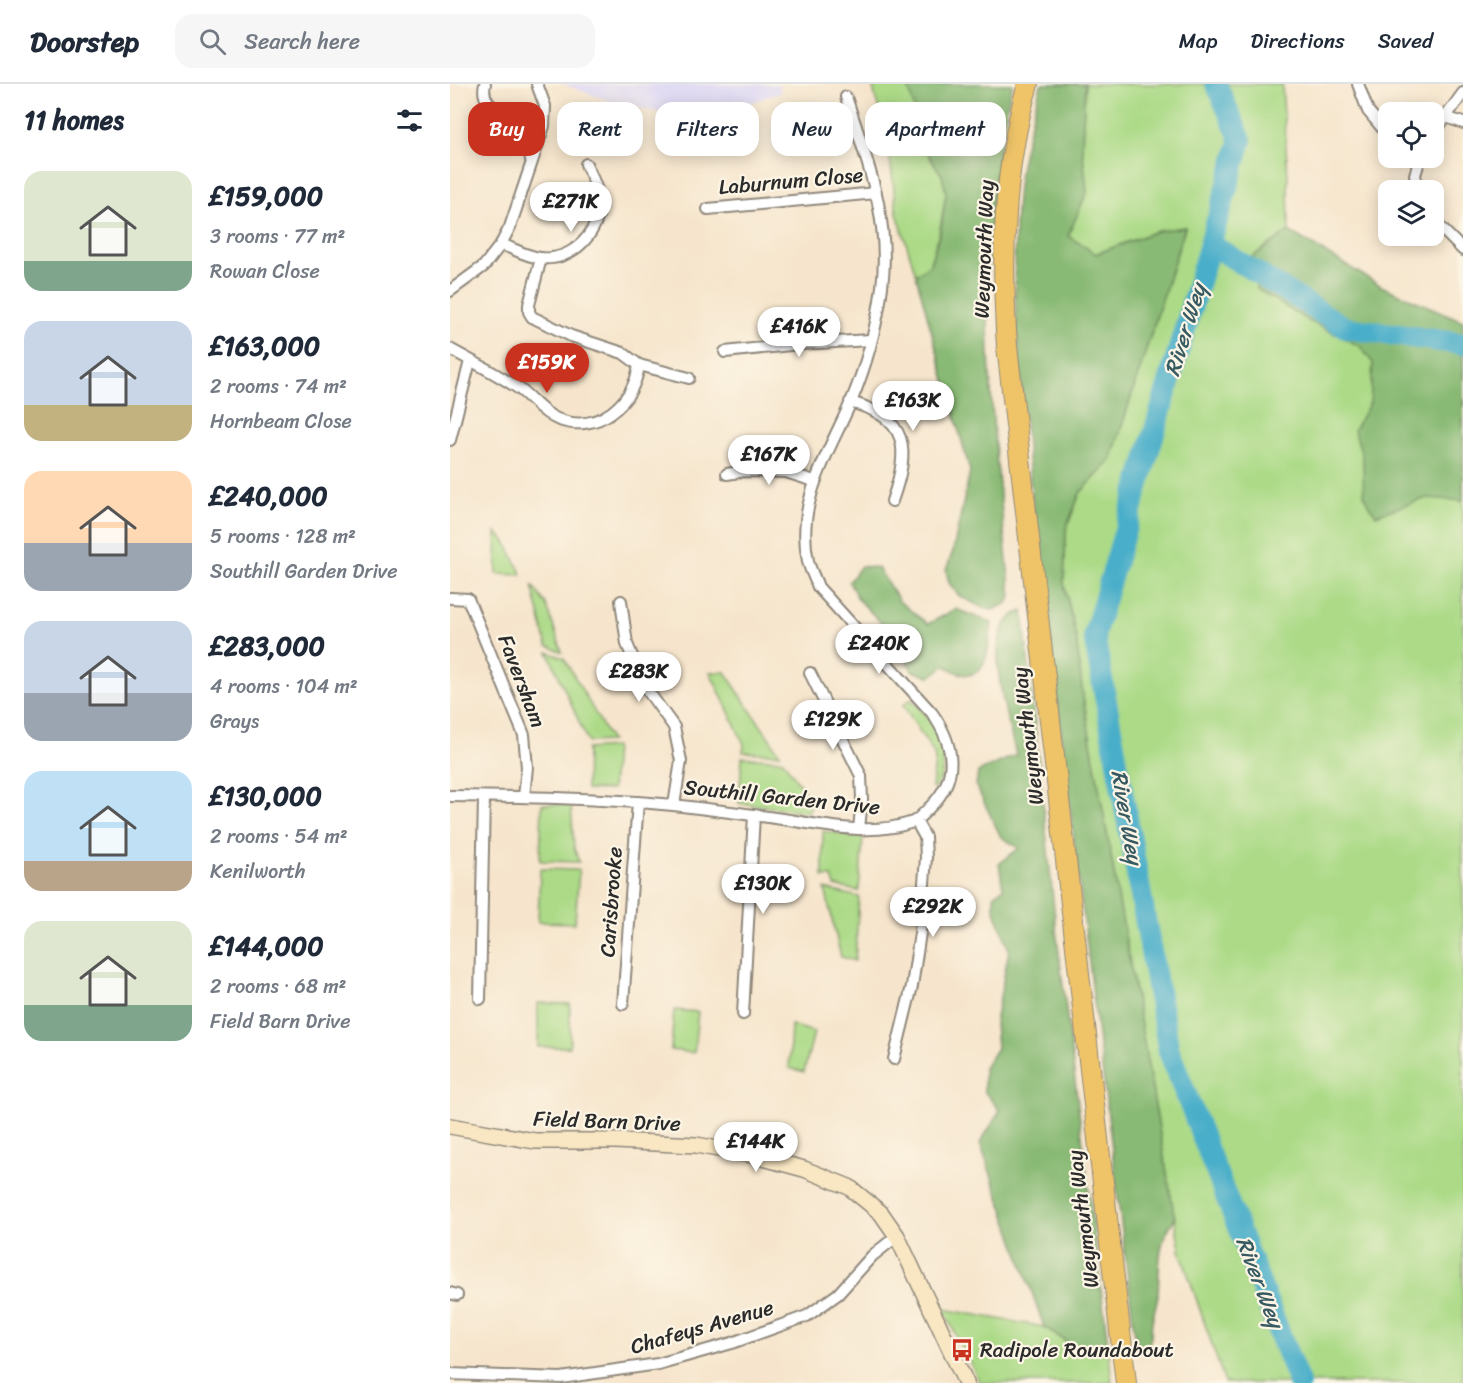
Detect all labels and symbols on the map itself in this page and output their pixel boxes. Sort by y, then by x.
street label: Laburnum Close [717,156,865,206]
street label: Weymouth Way [963,179,1005,319]
pin: £271K [529,182,613,233]
water label: River Wey [1152,276,1218,381]
pin: £416K [757,307,841,358]
pin: £159K [505,343,589,394]
pin: £163K [871,381,955,432]
pin: £167K [727,435,811,486]
pin: £240K [837,624,921,675]
street label: Faversham [487,629,557,733]
pin: £283K [597,652,681,703]
street label: Weymouth Way [1001,665,1055,807]
pin: £129K [791,700,875,751]
water label: River Wey [1100,767,1155,870]
street label: Southill Garden Drive [682,768,882,826]
street label: Carisbrooke [588,845,634,958]
pin: £130K [721,864,805,915]
pin: £292K [891,887,975,938]
street label: Field Barn Drive [533,1099,682,1143]
pin: £144K [714,1122,798,1173]
street label: Weymouth Way [1056,1148,1110,1290]
water label: River Wey [1225,1231,1296,1336]
street label: Chafeys Avenue [626,1288,778,1366]
place label: Radipole Roundabout [980,1331,1174,1369]
bus stop icon: Radipole Roundabout [949,1337,975,1363]

